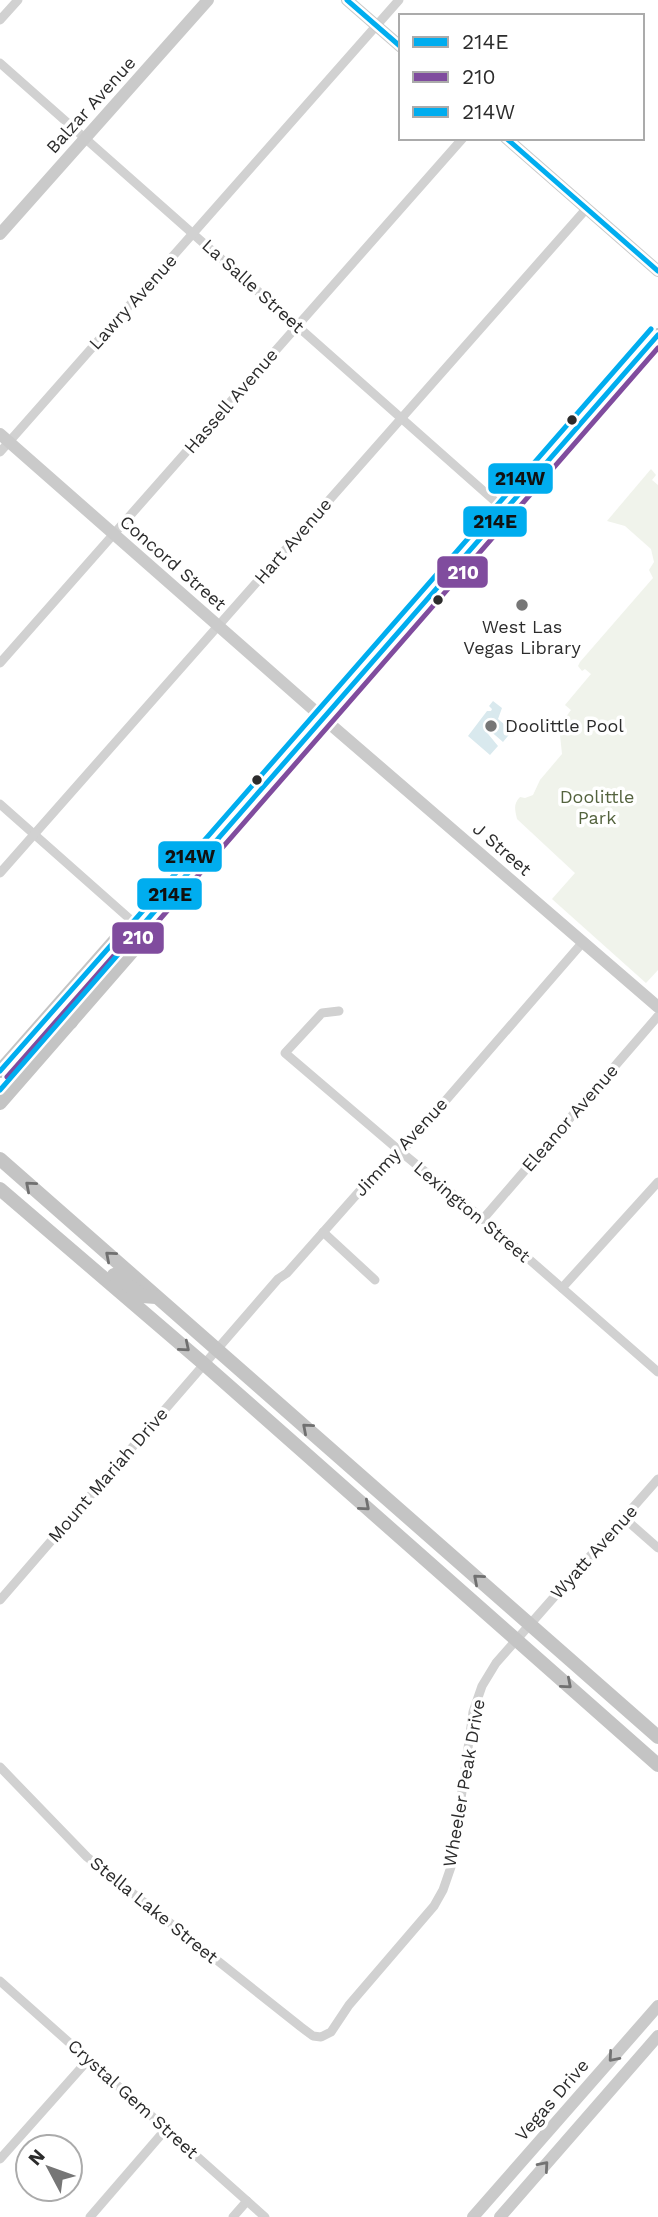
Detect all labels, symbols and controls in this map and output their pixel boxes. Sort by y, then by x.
legend [399,14,644,140]
text: 214E [462,29,509,54]
street label: Balzar Avenue [42,52,140,157]
text: 210 [462,64,496,89]
text: 214W [462,99,515,124]
street label: La Salle Street [198,234,309,337]
street label: Lawry Avenue [84,250,181,354]
street label: Hassell Avenue [179,344,282,457]
unlabelled marker [565,413,579,427]
line badge: 214W [487,462,554,495]
text: 214W [495,467,545,490]
street label: Hart Avenue [250,494,336,588]
line badge: 214E [462,505,528,538]
text: 214E [473,510,517,533]
street label: Concord Street [116,511,231,615]
line badge: 210 [436,555,489,589]
text: 210 [447,561,479,584]
unlabelled marker [431,593,445,607]
marker: West Las Vegas Library [514,597,530,613]
place label: West Las Vegas Library [463,616,581,658]
place label: Doolittle Pool [505,715,624,736]
marker: Doolittle Pool [483,718,499,734]
unlabelled marker [250,773,264,787]
park label: Doolittle Park [560,786,634,828]
street label: J Street [469,818,536,880]
line badge: 214W [157,840,223,873]
text: 214W [165,845,215,868]
line badge: 214E [136,877,203,911]
text: 214E [148,883,192,906]
line badge: 210 [111,921,165,955]
text: 210 [122,926,154,949]
street label: Eleanor Avenue [517,1060,622,1176]
street label: Jimmy Avenue [350,1093,452,1200]
street label: Lexington Street [410,1157,535,1267]
one-way arrow [26,1182,39,1194]
one-way arrow [105,1252,118,1264]
one-way arrow [176,1339,189,1351]
street label: Mount Mariah Drive [43,1403,172,1546]
one-way arrow [302,1424,315,1437]
one-way arrow [357,1498,370,1510]
street label: Wyatt Avenue [546,1500,641,1603]
one-way arrow [473,1575,486,1587]
one-way arrow [559,1676,572,1689]
street label: Wheeler Peak Drive [438,1697,489,1869]
street label: Stella Lake Street [86,1852,223,1968]
street label: Crystal Gem Street [64,2035,203,2163]
one-way arrow [609,2049,621,2062]
street label: Vegas Drive [510,2055,593,2145]
north arrow [14,2133,84,2203]
text: N [23,2144,50,2170]
one-way arrow [536,2161,548,2174]

